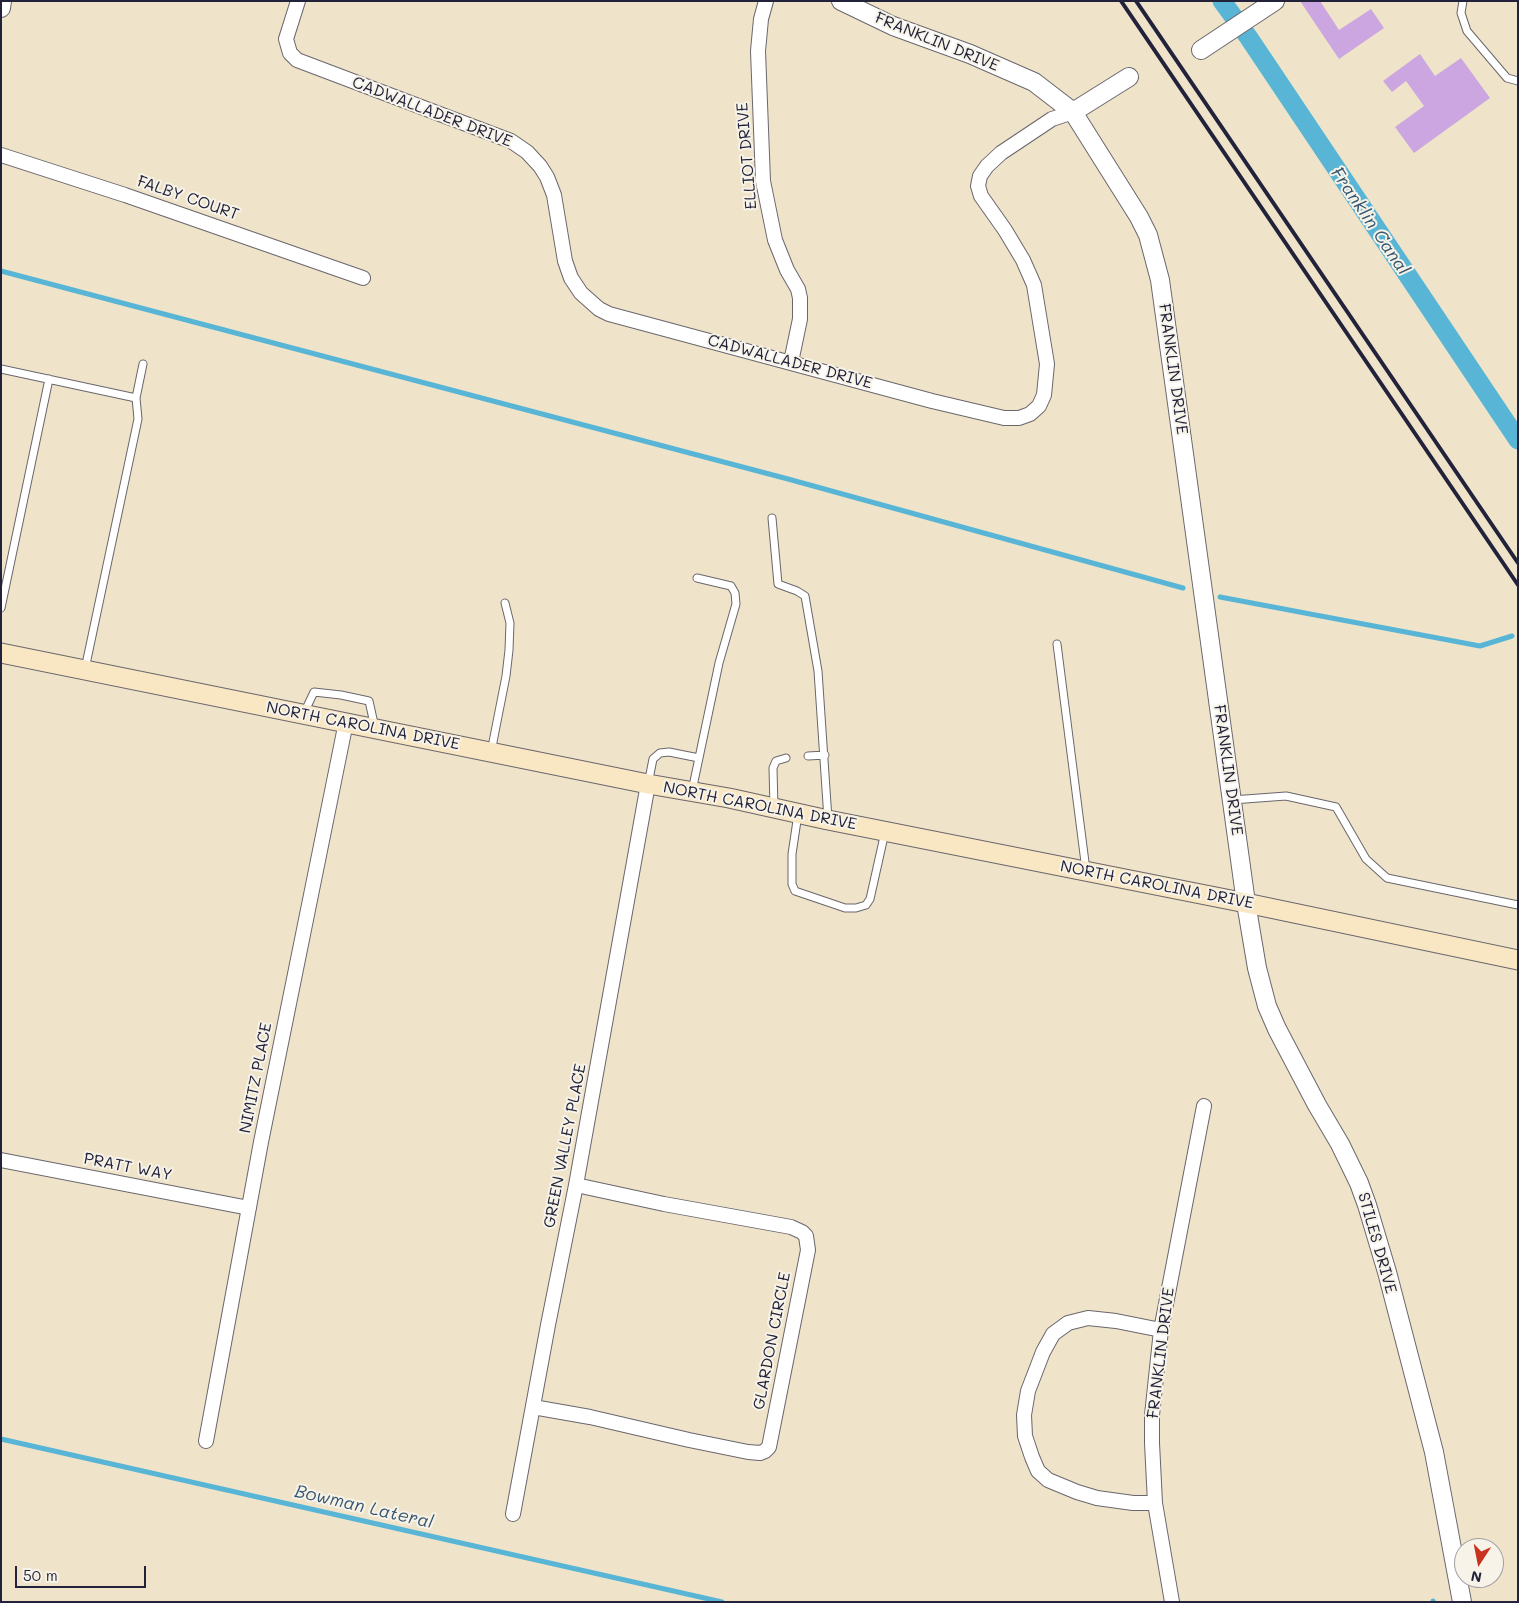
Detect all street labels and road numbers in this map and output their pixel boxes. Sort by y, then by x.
street label: FRANKLIN DRIVE [872,8,1002,76]
street label: CADWALLADER DRIVE [349,73,515,151]
street label: ELLIOT DRIVE [733,102,761,210]
street label: FALBY COURT [135,172,241,224]
street label: FRANKLIN DRIVE [1154,302,1192,436]
street label: CADWALLADER DRIVE [706,331,874,393]
street label: NORTH CAROLINA DRIVE [265,698,461,754]
street label: FRANKLIN DRIVE [1209,703,1247,837]
street label: NORTH CAROLINA DRIVE [662,778,858,834]
street label: NORTH CAROLINA DRIVE [1059,857,1255,913]
street label: NIMITZ PLACE [236,1021,276,1135]
street label: GREEN VALLEY PLACE [540,1062,590,1230]
street label: PRATT WAY [82,1149,174,1185]
street label: STILES DRIVE [1353,1190,1401,1296]
street label: GLARDON CIRCLE [749,1271,795,1411]
street label: FRANKLIN DRIVE [1143,1286,1179,1420]

